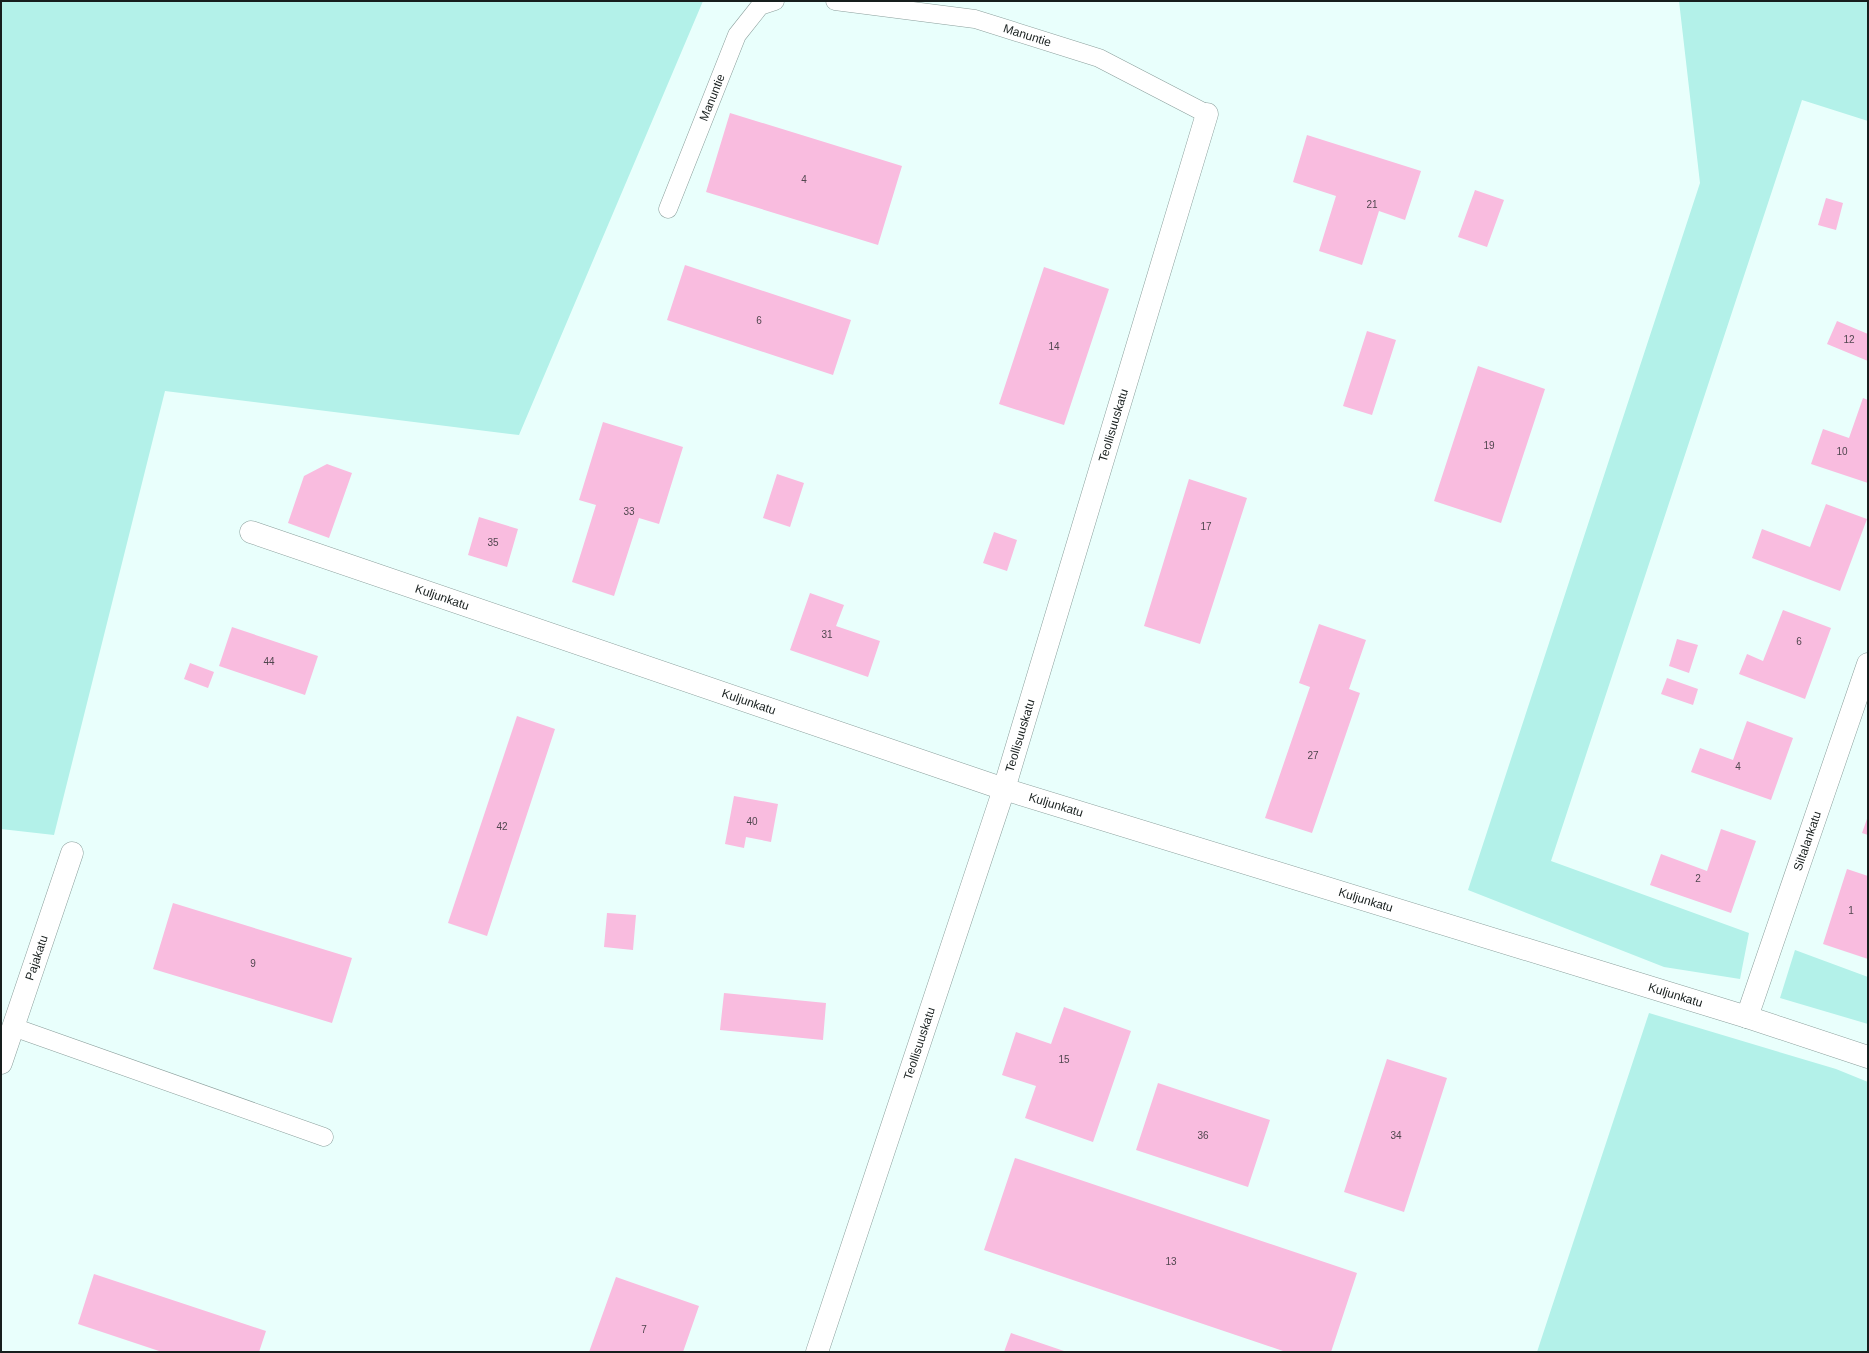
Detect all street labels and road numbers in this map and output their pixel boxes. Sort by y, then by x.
street label: Manuntie [1002,21,1053,50]
street label: Manuntie [697,72,728,123]
street label: Teollisuuskatu [1096,387,1131,463]
street label: Kuljunkatu [413,582,471,613]
street label: Kuljunkatu [720,686,778,718]
street label: Teollisuuskatu [1002,697,1038,774]
street label: Kuljunkatu [1027,790,1085,820]
street label: Siltalankatu [1791,809,1824,873]
street label: Kuljunkatu [1337,885,1395,915]
street label: Pajakatu [22,933,51,982]
street label: Kuljunkatu [1647,980,1704,1010]
street label: Teollisuuskatu [901,1006,938,1082]

